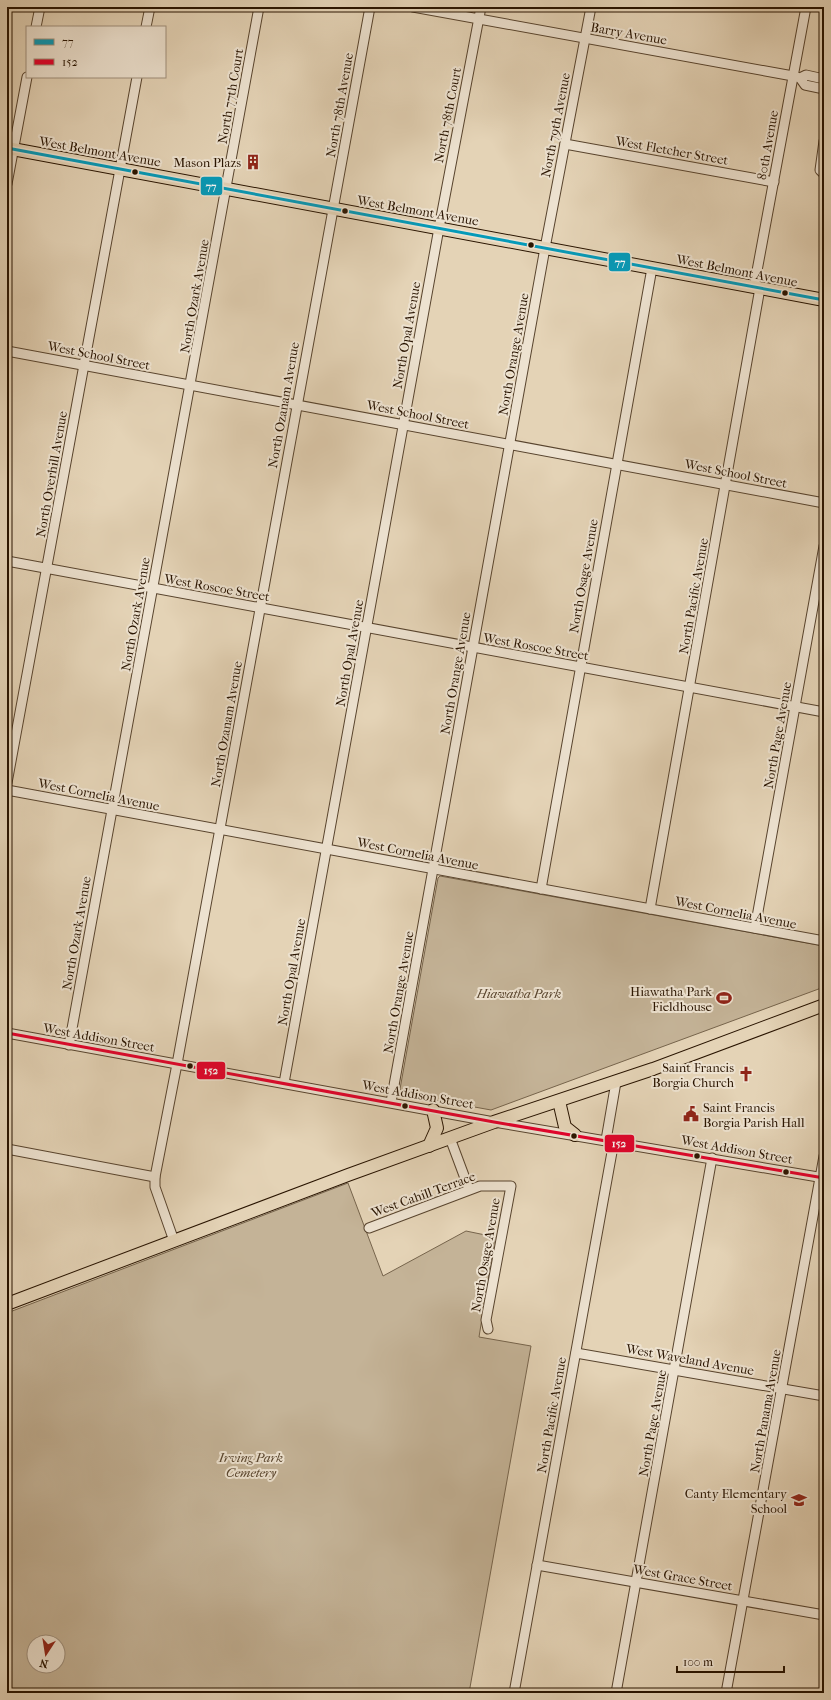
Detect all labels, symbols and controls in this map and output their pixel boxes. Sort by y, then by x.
street label: Barry Avenue [590,19,669,48]
legend [26,26,166,78]
text: 77 [62,35,74,49]
street label: North 77th Court [215,47,246,145]
street label: North 78th Avenue [323,51,356,159]
text: 152 [62,55,78,69]
street label: North 78th Court [431,66,464,164]
street label: North 79th Avenue [538,71,573,179]
street label: 80th Avenue [754,109,781,181]
street label: West Belmont Avenue [37,133,162,170]
street label: West Fletcher Street [613,133,730,168]
building icon: Mason Plazs [244,153,262,171]
place label: Mason Plazs [173,155,241,170]
unlabelled marker [130,167,140,177]
line badge: 77 [200,176,223,196]
text: 77 [205,180,217,193]
street label: West Belmont Avenue [355,192,480,229]
unlabelled marker [340,206,350,216]
street label: North Ozark Avenue [177,237,212,354]
unlabelled marker [526,240,536,250]
street label: West Belmont Avenue [674,251,799,290]
line badge: 77 [608,252,631,272]
text: 77 [614,256,626,269]
street label: North Opal Avenue [390,280,423,390]
unlabelled marker [780,288,790,298]
street label: North Orange Avenue [495,291,532,416]
street label: West School Street [45,338,152,373]
street label: North Ozanam Avenue [265,340,302,469]
street label: West School Street [364,397,471,432]
street label: North Overhill Avenue [33,409,70,538]
street label: West School Street [682,456,789,491]
street label: North Osage Avenue [566,517,601,634]
street label: North Pacific Avenue [676,536,711,655]
street label: North Ozark Avenue [118,555,153,672]
street label: West Roscoe Street [162,571,271,604]
street label: North Opal Avenue [333,598,366,708]
street label: North Orange Avenue [437,610,474,735]
street label: West Roscoe Street [481,630,590,663]
street label: North Ozanam Avenue [208,659,245,788]
street label: North Page Avenue [761,680,794,790]
street label: West Cornelia Avenue [36,775,161,814]
street label: West Cornelia Avenue [355,834,480,873]
street label: North Ozark Avenue [59,874,94,991]
street label: West Cornelia Avenue [673,893,798,932]
street label: North Opal Avenue [275,917,308,1027]
street label: North Orange Avenue [380,929,417,1054]
place label: Hiawatha Park Fieldhouse [630,984,713,1014]
park label: Hiawatha Park [476,986,561,1001]
sports icon: Hiawatha Park Fieldhouse [715,989,733,1007]
street label: West Addison Street [41,1020,156,1055]
place label: Saint Francis Borgia Church [652,1060,735,1090]
unlabelled marker [185,1061,195,1071]
line badge: 152 [196,1061,226,1080]
text: 152 [204,1064,218,1077]
church icon: Saint Francis Borgia Church [737,1065,755,1083]
street label: West Addison Street [360,1077,475,1112]
place label: Saint Francis Borgia Parish Hall [703,1100,805,1130]
unlabelled marker [400,1101,410,1111]
public building icon: Saint Francis Borgia Parish Hall [682,1105,700,1123]
unlabelled marker [569,1131,579,1141]
street label: West Addison Street [679,1132,794,1167]
line badge: 152 [604,1134,635,1153]
text: 152 [612,1137,626,1150]
unlabelled marker [692,1151,702,1161]
unlabelled marker [781,1167,791,1177]
street label: West Cahill Terrace [368,1168,478,1221]
street label: North Osage Avenue [468,1196,503,1313]
street label: West Waveland Avenue [624,1341,756,1378]
street label: North Panama Avenue [747,1348,784,1474]
street label: North Pacific Avenue [534,1355,569,1474]
street label: North Page Avenue [636,1368,669,1478]
park label: Irving Park Cemetery [218,1450,283,1480]
place label: Canty Elementary School [685,1486,788,1516]
school or university icon: Canty Elementary School [790,1491,808,1509]
street label: West Grace Street [631,1561,734,1594]
north arrow [26,1634,66,1674]
scale bar [677,1648,784,1674]
text: 100 m [683,1655,713,1669]
text: N [38,1656,49,1671]

